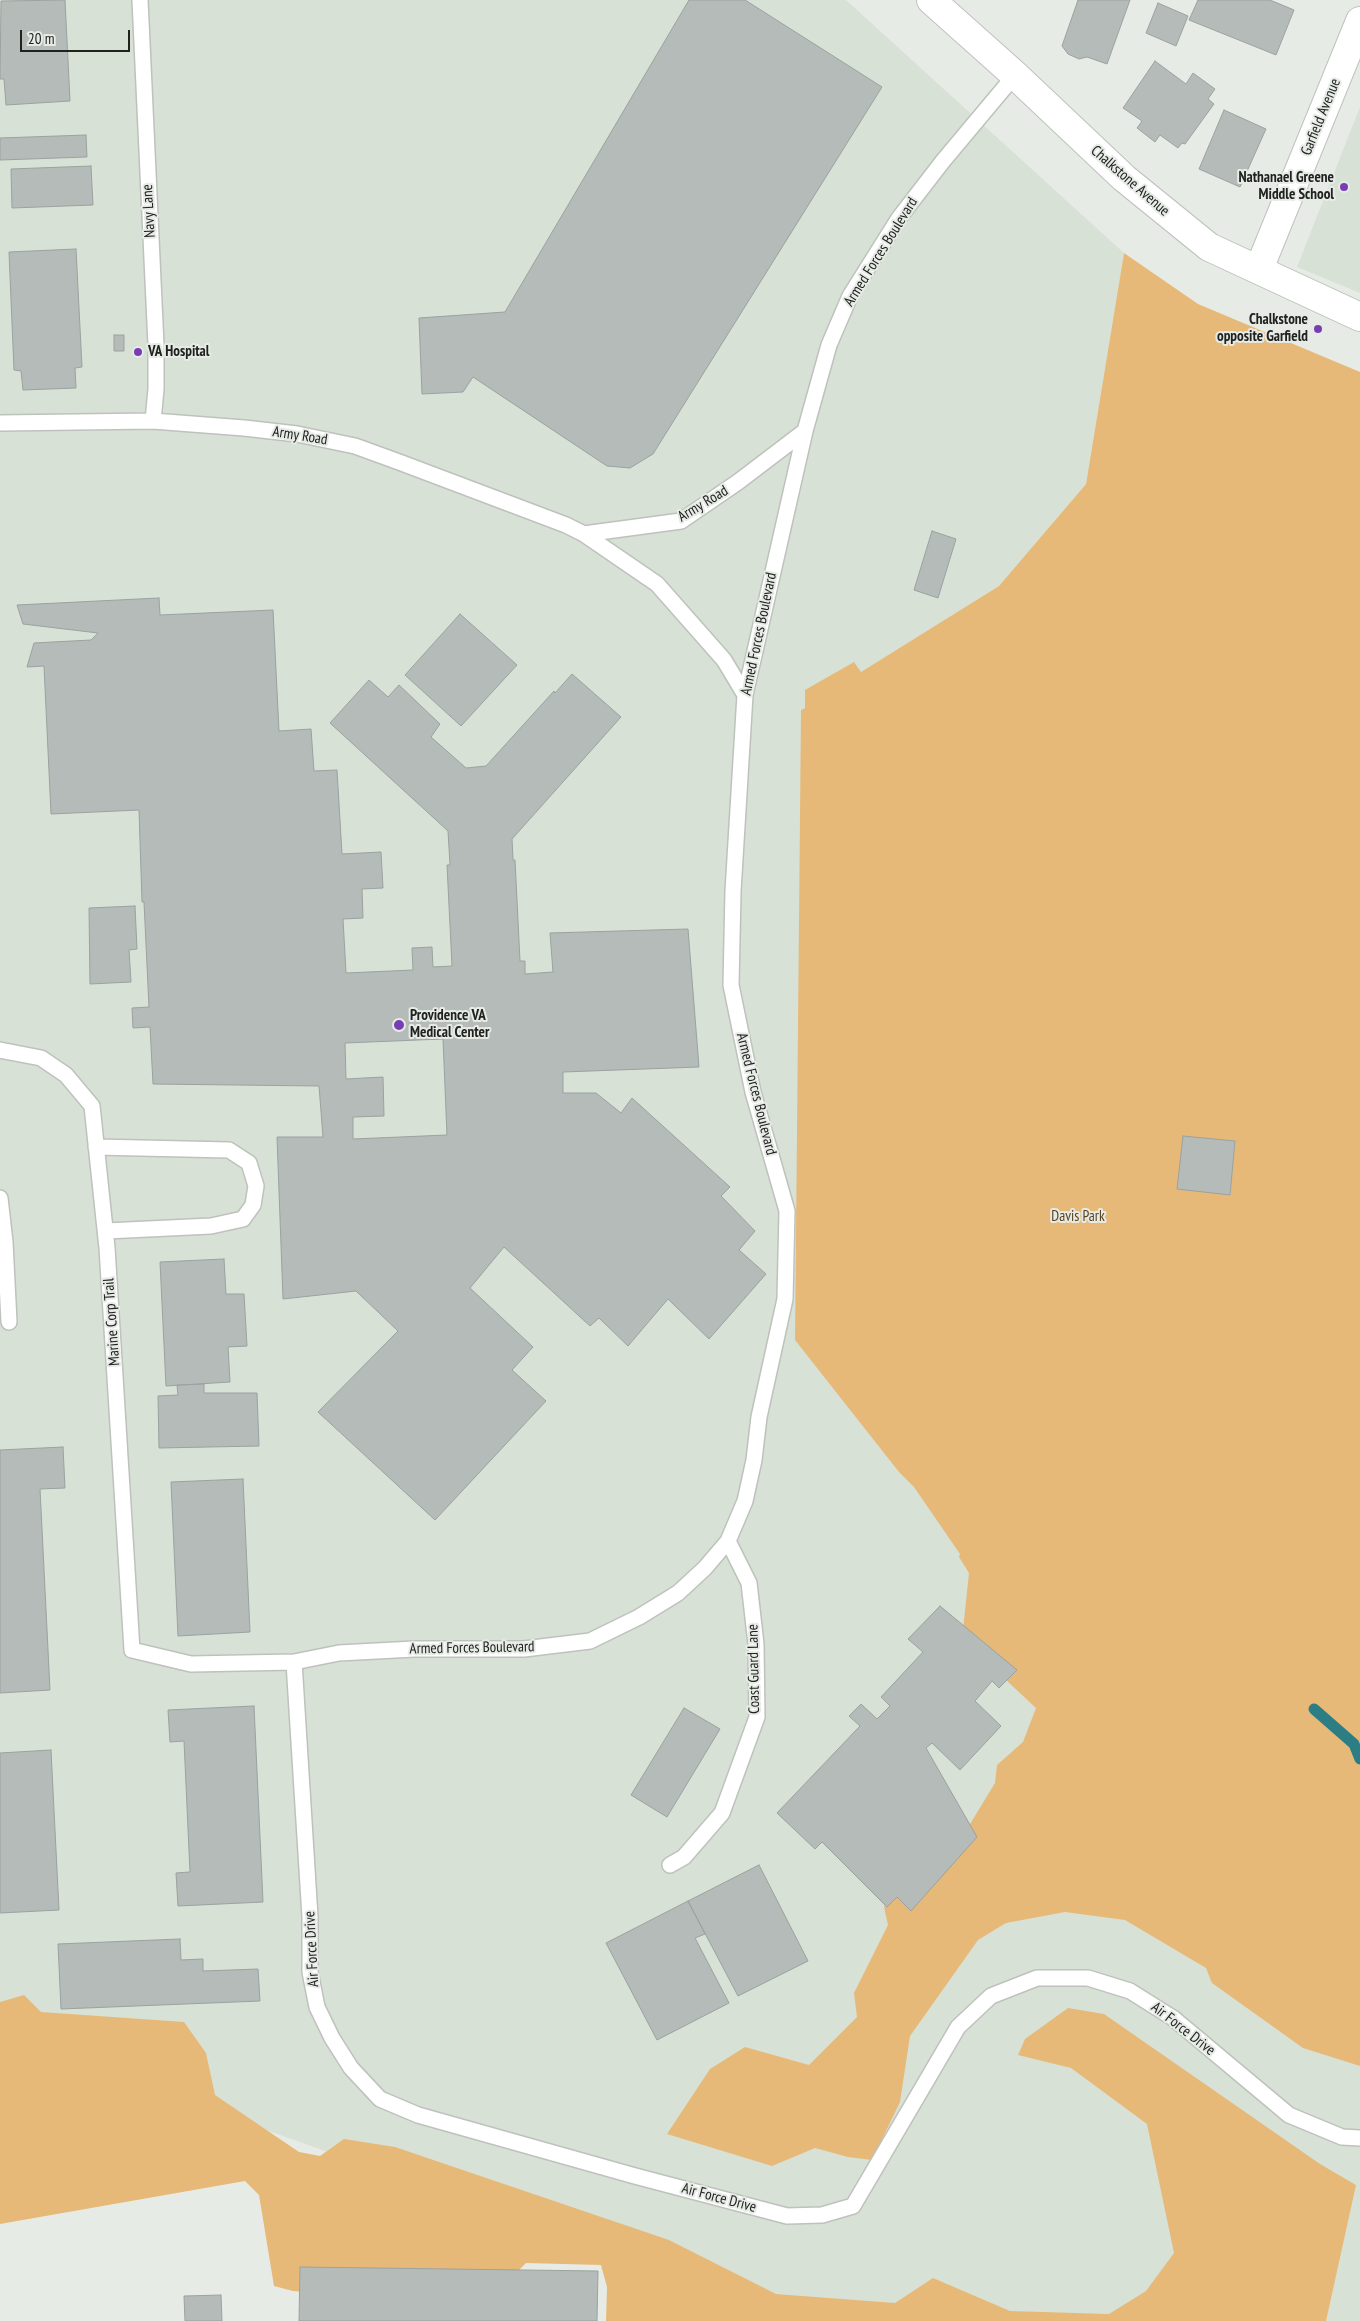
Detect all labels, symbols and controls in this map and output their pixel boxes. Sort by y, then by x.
scale bar [22,20,132,52]
text: 20 m [28,29,54,48]
street label: Garfield Avenue [1297,76,1345,158]
street label: Chalkstone Avenue [1087,142,1173,220]
place label: Nathanael Greene Middle School [1238,169,1334,204]
marker: Nathanael Greene Middle School [1338,181,1350,193]
street label: Navy Lane [139,184,159,238]
street label: Armed Forces Boulevard [840,194,922,310]
place label: Chalkstone opposite Garfield [1217,311,1308,346]
marker: Chalkstone opposite Garfield [1312,323,1324,335]
place label: VA Hospital [148,343,209,361]
marker: VA Hospital [132,346,144,358]
street label: Army Road [271,423,329,449]
street label: Army Road [675,482,731,526]
street label: Armed Forces Boulevard [737,571,781,697]
place label: Providence VA Medical Center [410,1007,489,1042]
marker: Providence VA Medical Center [392,1018,406,1032]
street label: Armed Forces Boulevard [732,1031,780,1157]
park label: Davis Park [1051,1208,1105,1226]
street label: Marine Corp Trail [100,1278,124,1366]
street label: Coast Guard Lane [744,1624,764,1714]
street label: Armed Forces Boulevard [409,1638,535,1658]
street label: Air Force Drive [301,1911,323,1987]
street label: Air Force Drive [1147,1998,1219,2060]
street label: Air Force Drive [680,2179,758,2217]

